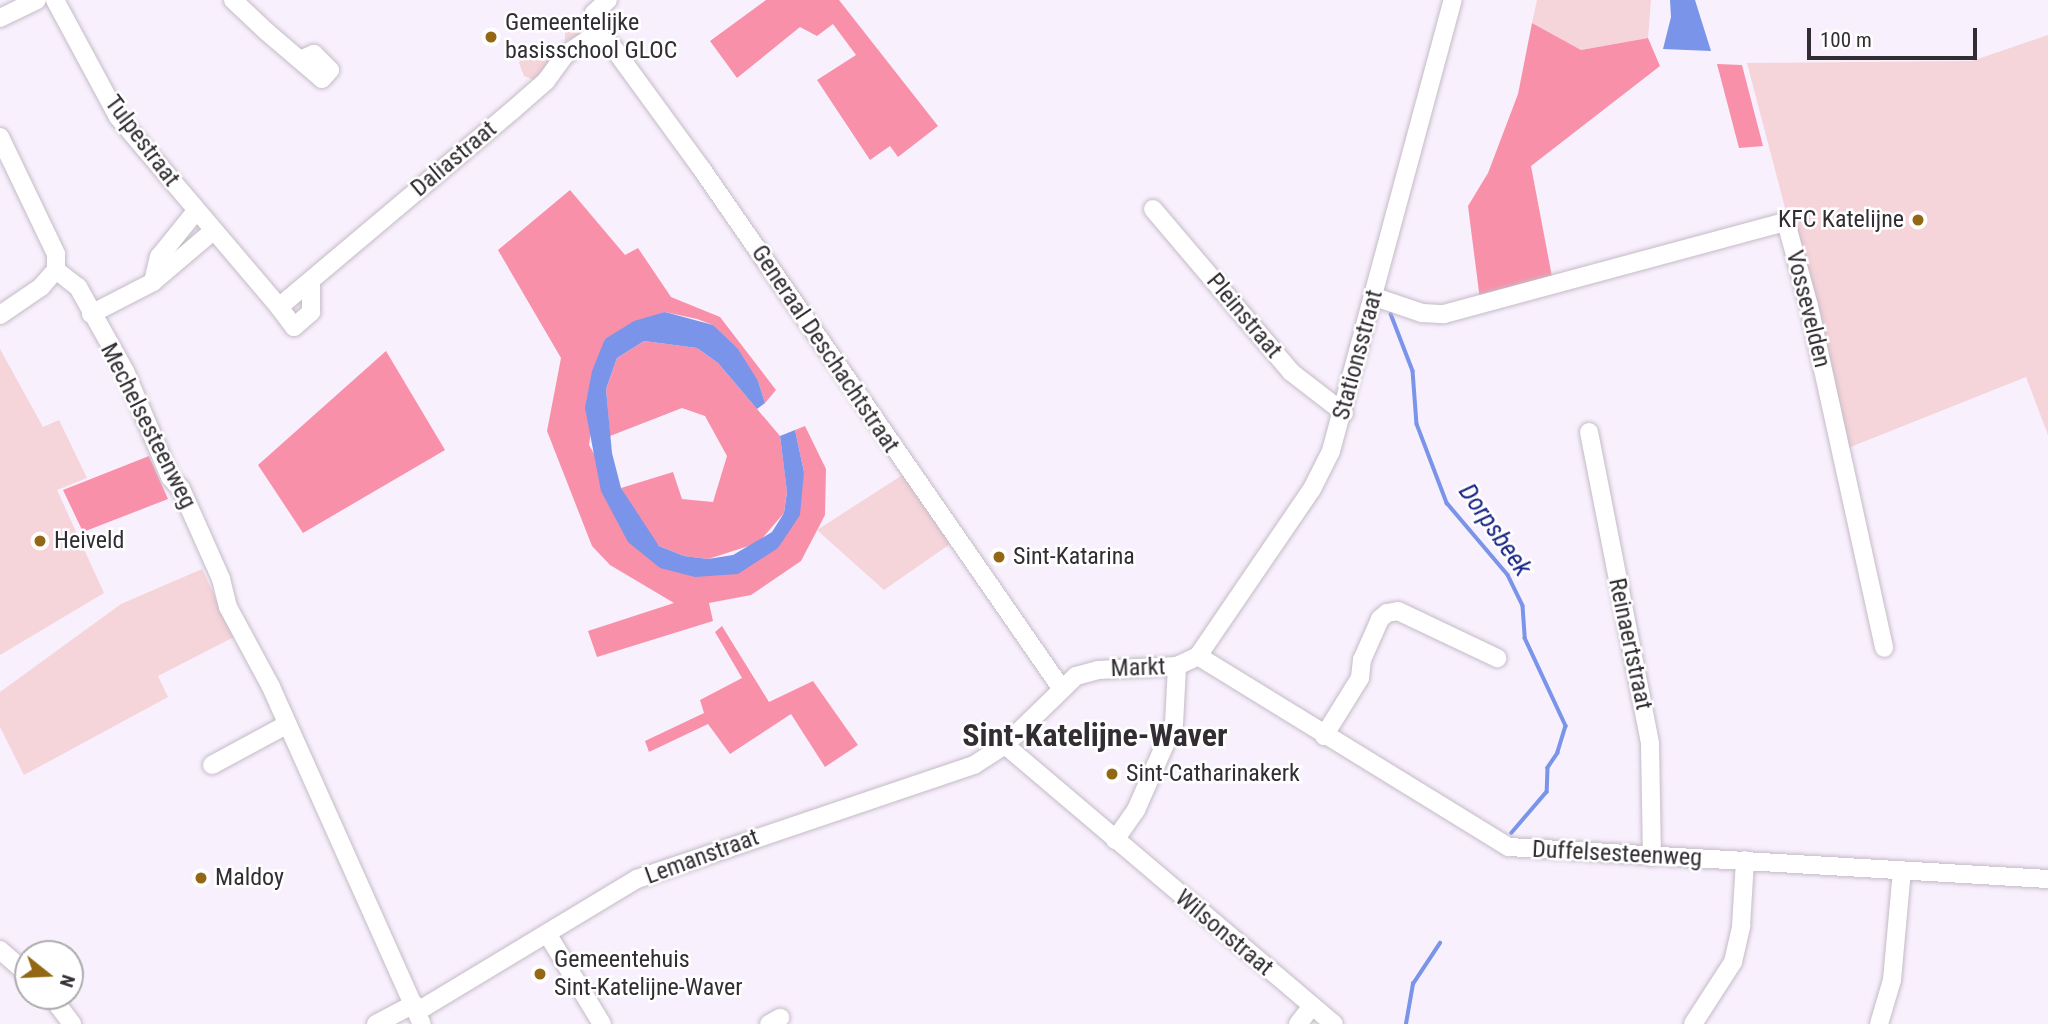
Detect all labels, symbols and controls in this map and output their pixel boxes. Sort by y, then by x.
place label: Gemeentelijke basisschool GLOC [505,9,677,65]
scale bar [1810,14,1980,58]
text: 100 m [1820,28,1872,52]
marker: Gemeentelijke basisschool GLOC [483,29,499,45]
street label: Tulpestraat [98,90,186,192]
street label: Daliastraat [405,115,503,203]
place label: KFC Katelijne [1778,206,1904,234]
marker: KFC Katelijne [1910,212,1926,228]
street label: Generaal Deschachtstraat [745,240,905,458]
street label: Vossevelden [1780,247,1836,371]
street label: Pleinstraat [1200,268,1288,364]
street label: Stationsstraat [1327,287,1389,423]
street label: Mechelsesteenweg [94,338,202,514]
water label: Dorpsbeek [1452,478,1538,582]
place label: Heiveld [54,527,124,555]
marker: Heiveld [32,533,48,549]
place label: Sint-Katarina [1013,543,1135,571]
marker: Sint-Katarina [991,549,1007,565]
street label: Reinaertstraat [1602,576,1658,712]
street label: Markt [1110,653,1166,683]
district label: Sint-Katelijne-Waver [962,716,1228,754]
place label: Sint-Catharinakerk [1126,760,1300,788]
marker: Sint-Catharinakerk [1104,766,1120,782]
street label: Lemanstraat [641,823,763,891]
street label: Duffelsesteenweg [1531,835,1703,873]
place label: Maldoy [215,864,284,892]
marker: Maldoy [193,870,209,886]
street label: Wilsonstraat [1169,884,1279,982]
north arrow [14,940,84,1010]
place label: Gemeentehuis Sint-Katelijne-Waver [554,946,743,1002]
marker: Gemeentehuis Sint-Katelijne-Waver [532,966,548,982]
text: N [55,972,80,990]

